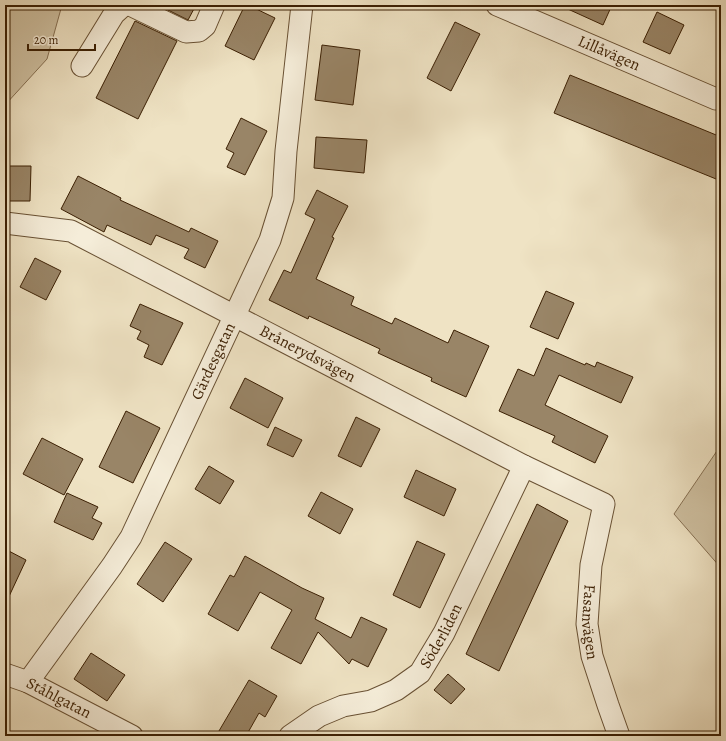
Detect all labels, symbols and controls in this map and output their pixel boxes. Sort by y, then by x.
scale bar [28,26,95,52]
street label: Lillåvägen [574,30,644,76]
text: 20 m [34,32,58,48]
street label: Gärdesgatan [186,319,241,403]
street label: Brånerydsvägen [256,320,360,388]
street label: Fasanvägen [576,584,603,661]
street label: Söderliden [414,600,468,673]
street label: Ståhlgatan [22,672,95,724]

